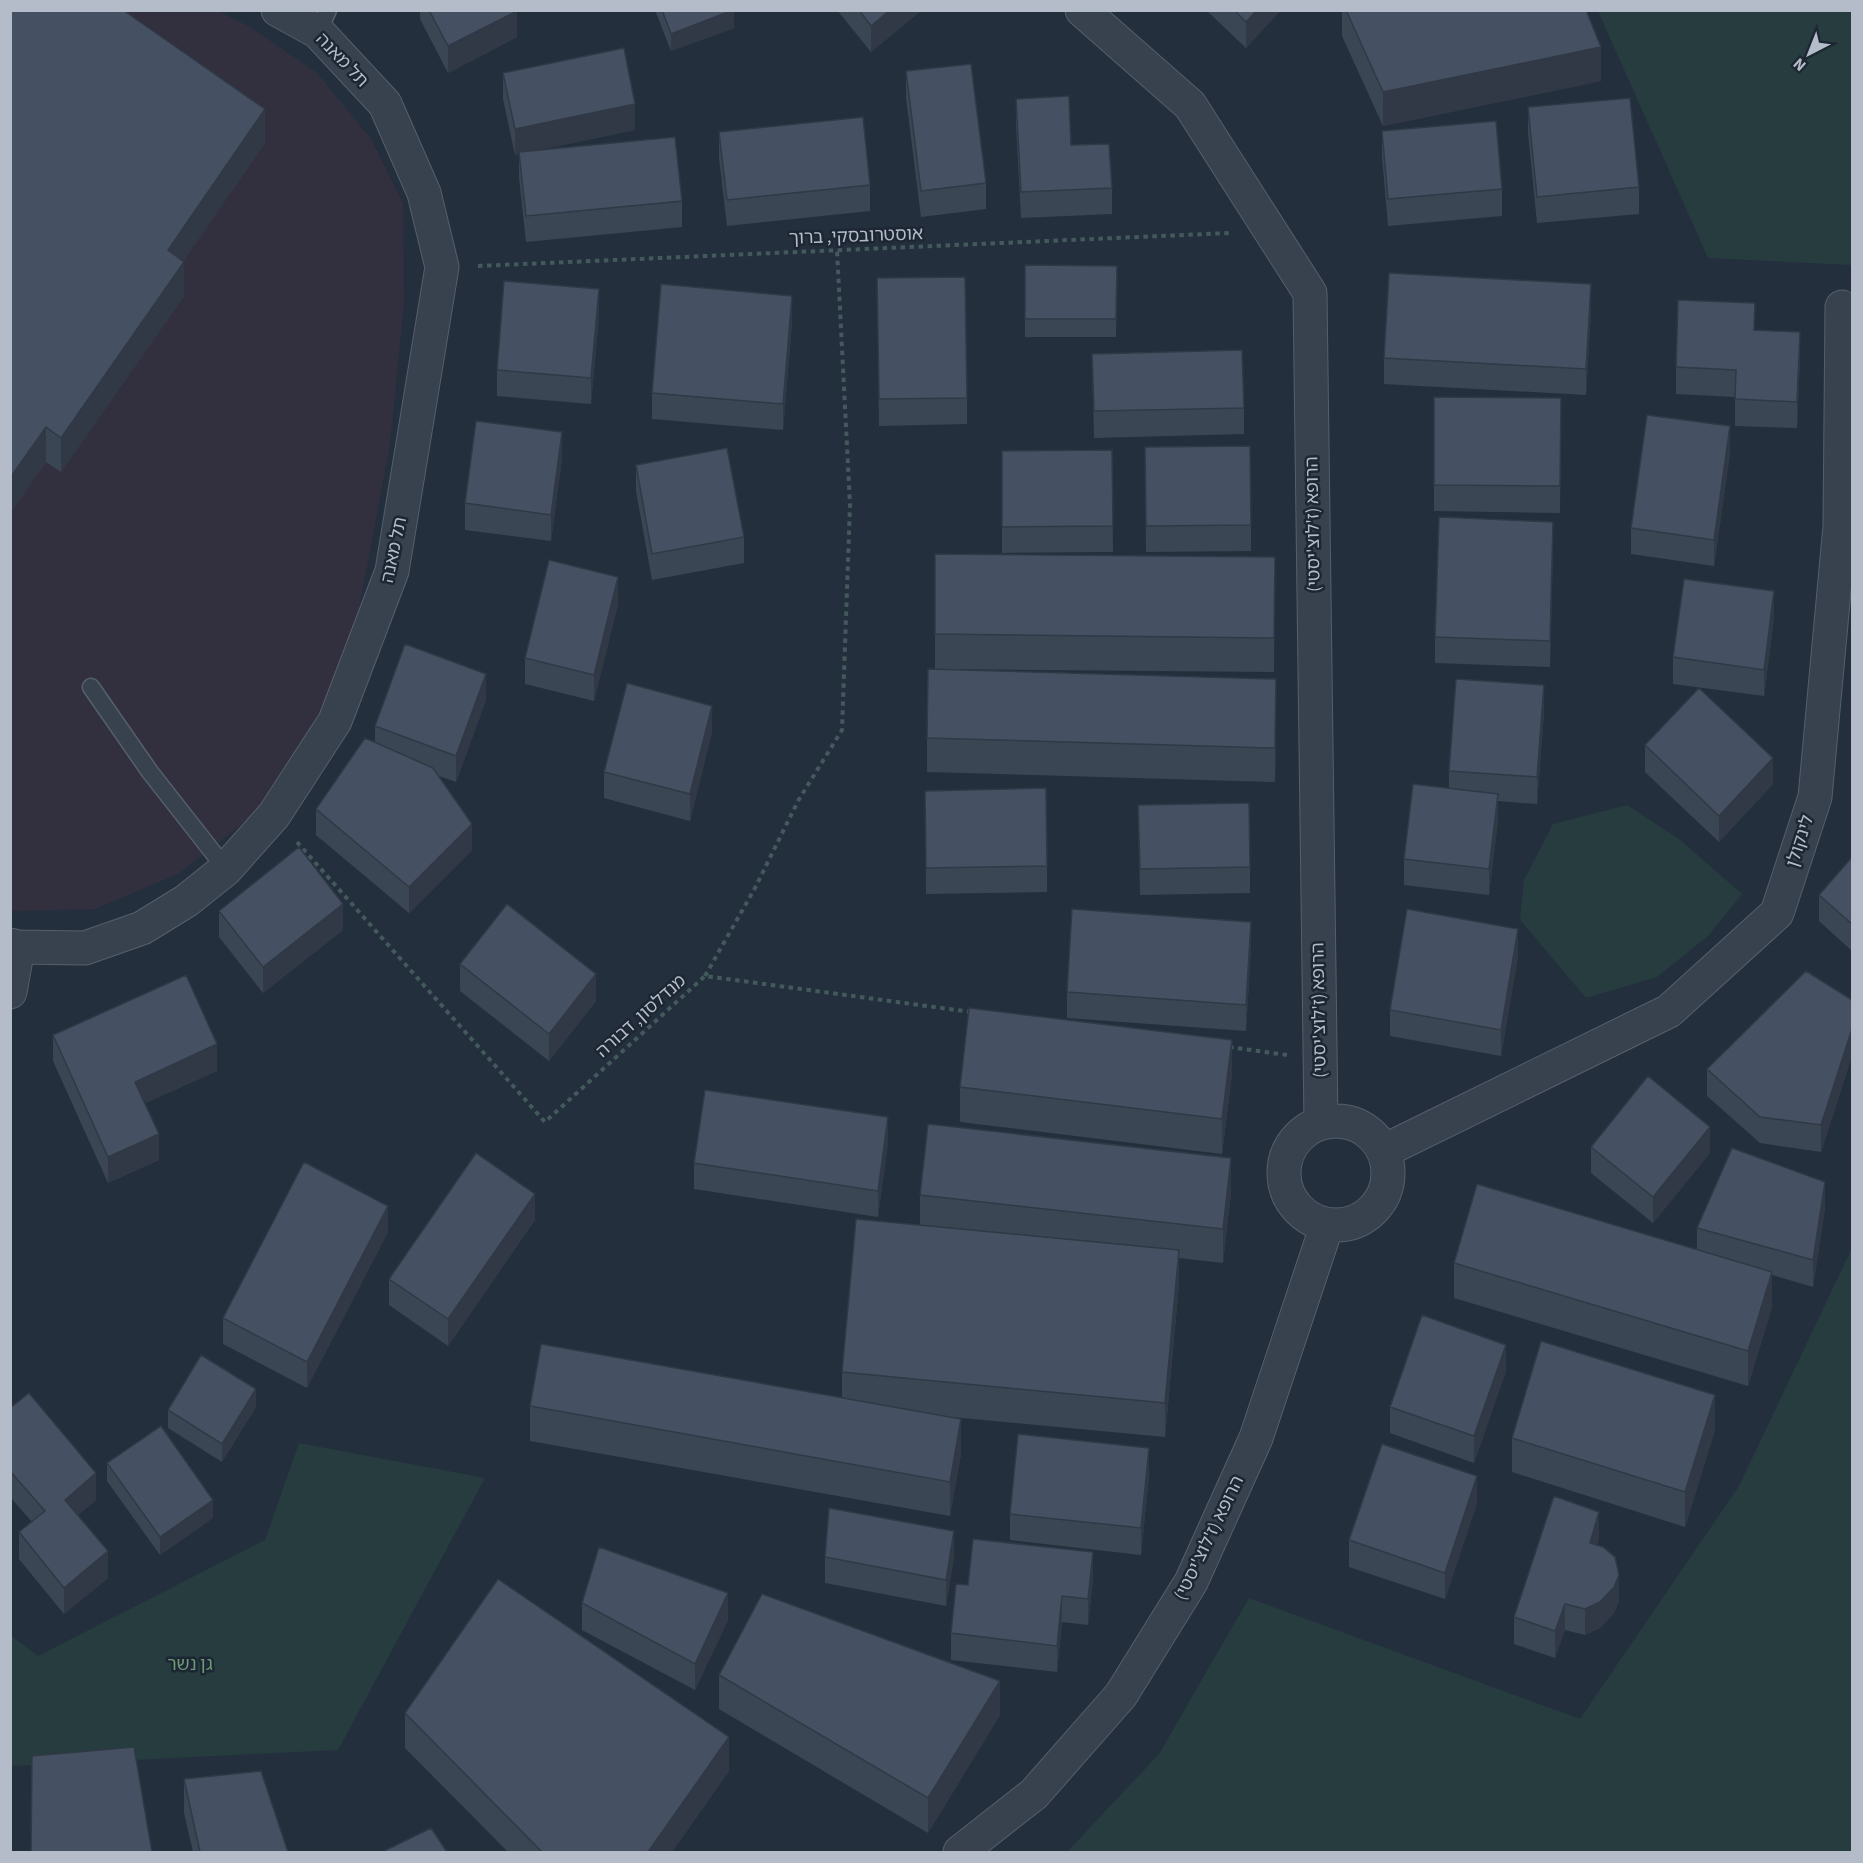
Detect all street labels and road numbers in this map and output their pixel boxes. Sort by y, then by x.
street label: תל מאנה [310,27,374,93]
street label: אוסטרובסקי, ברוך [788,221,924,251]
street label: הרופא (ז'לוצ'יסטי) [1299,456,1327,592]
street label: תל מאנה [375,515,413,585]
street label: לינקולן [1780,812,1820,870]
street label: הרופא (ז'לוצ'יסטי) [1305,942,1333,1078]
street label: מנדלסון, דבורה [590,969,692,1063]
street label: הרופא (ז'לוצ'יסטי) [1168,1472,1250,1604]

